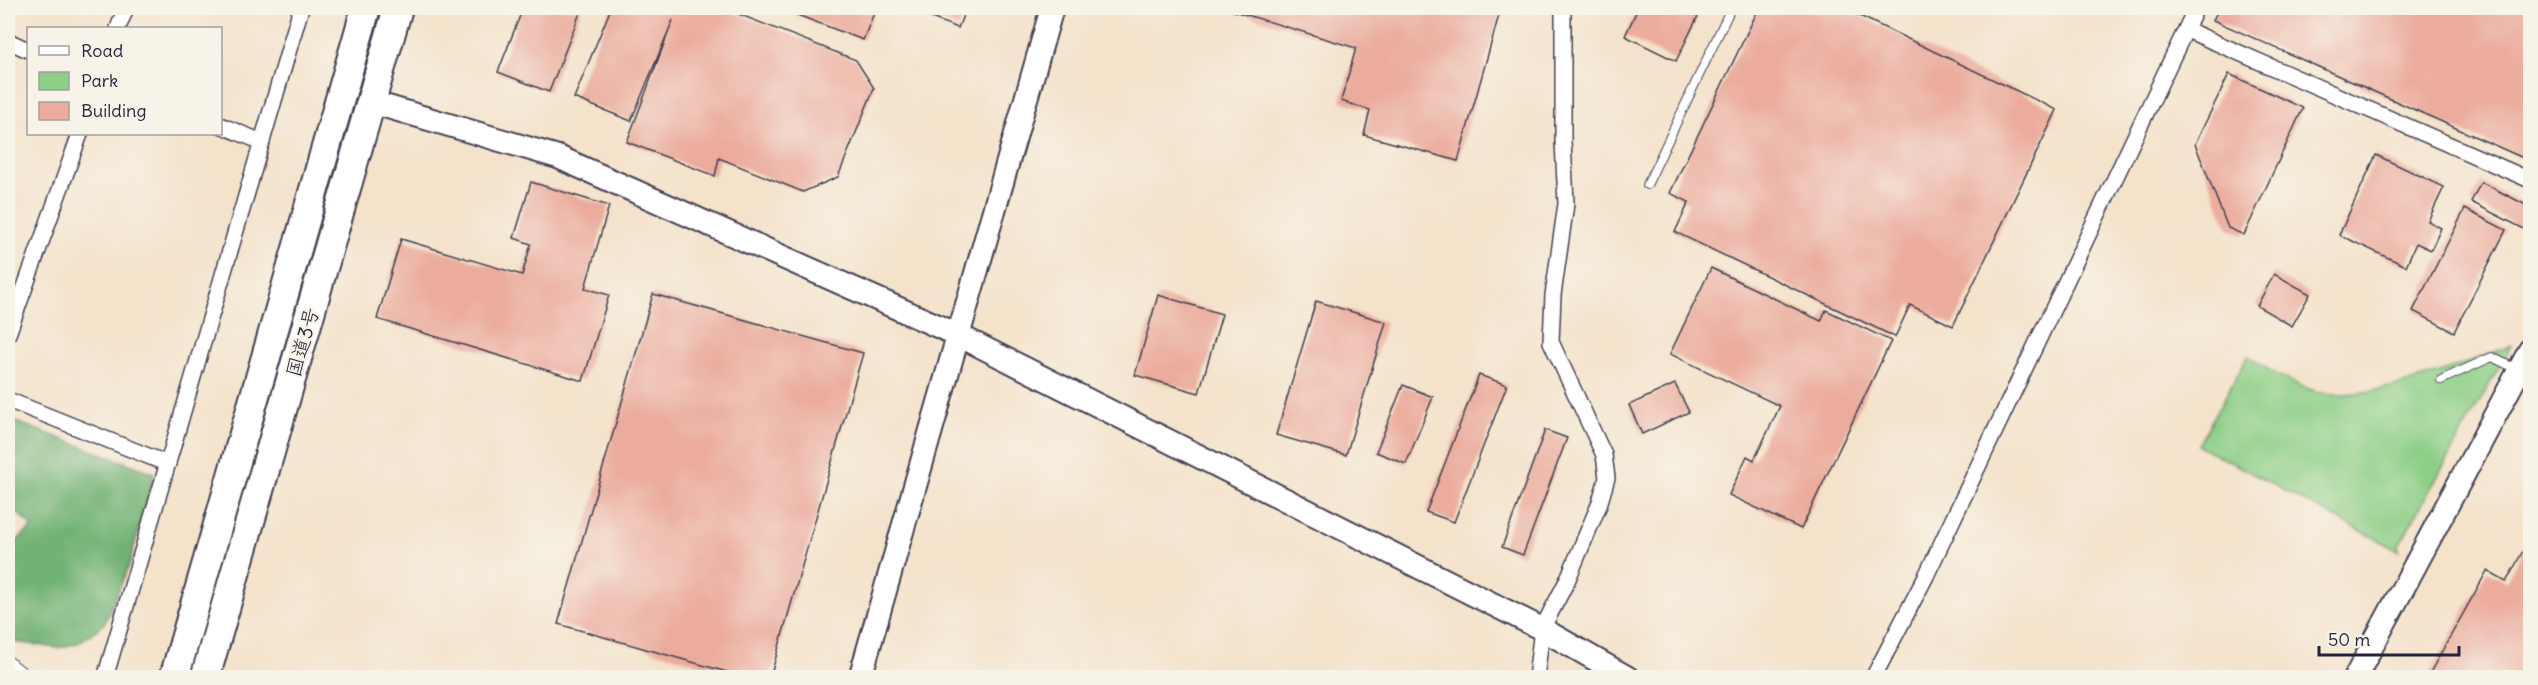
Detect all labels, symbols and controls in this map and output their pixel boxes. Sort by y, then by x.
legend [27,27,222,135]
text: Road [81,39,124,62]
text: Park [81,69,118,92]
text: Building [81,99,146,122]
street label: 国道3号 [280,304,324,380]
scale bar [2319,619,2458,657]
text: 50 m [2328,628,2370,651]

